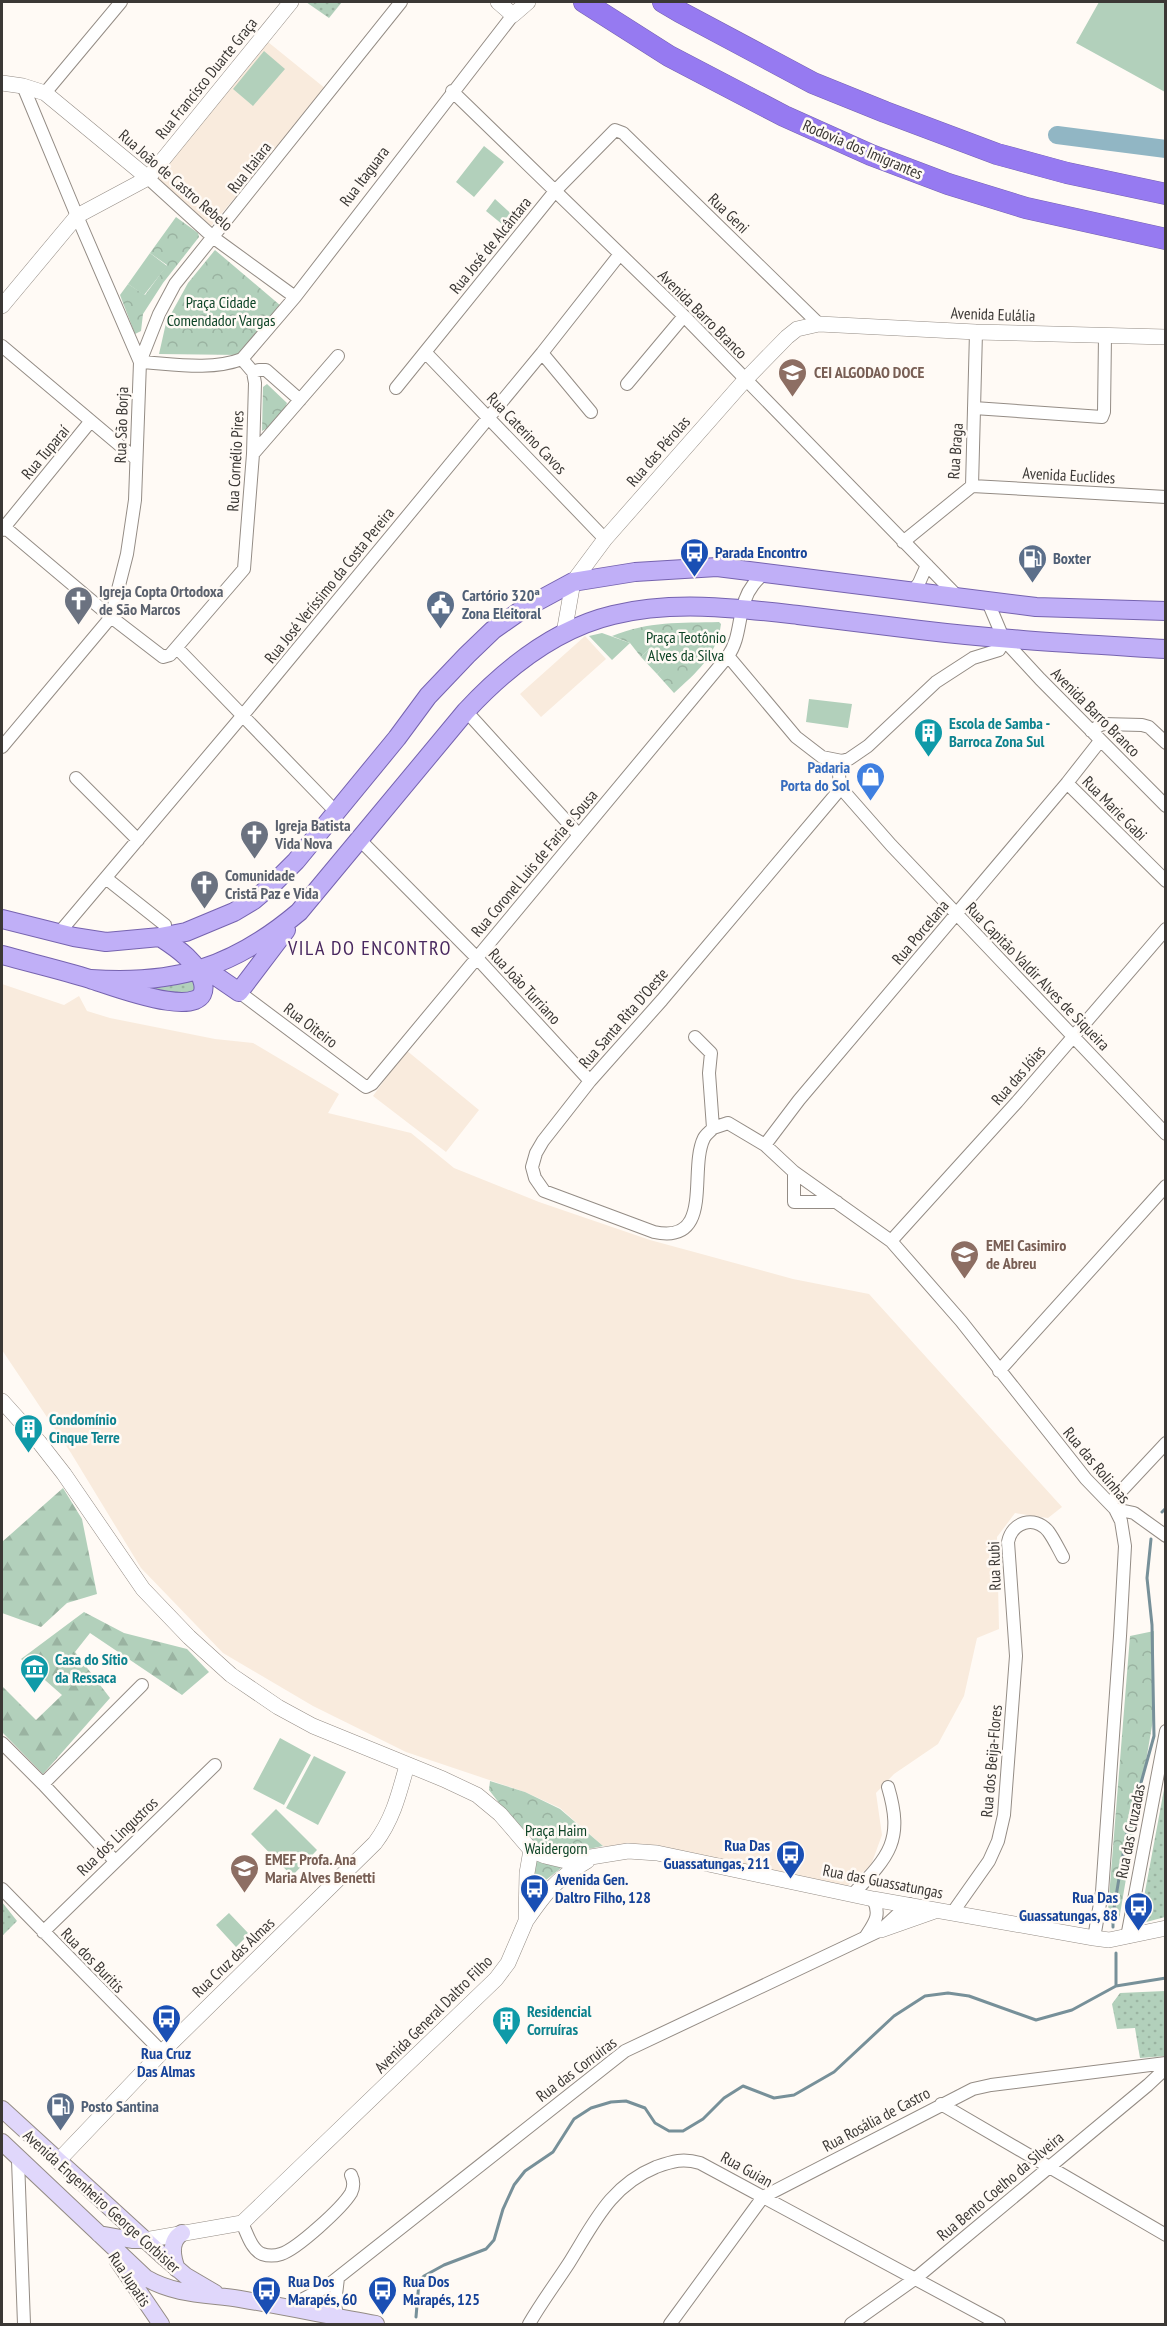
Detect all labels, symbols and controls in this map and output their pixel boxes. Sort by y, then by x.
street label: Rua Francisco Duarte Graça [151,13,261,143]
street label: Rodovia dos Imigrantes [800,115,926,183]
street label: Rua João de Castro Rebelo [115,125,237,235]
street label: Rua Itaiara [223,137,275,197]
street label: Rua Itaguara [335,142,393,210]
street label: Rua Geni [704,189,754,237]
street label: Rua José de Alcântara [445,192,535,298]
street label: Avenida Barro Branco [654,265,752,363]
park label: Praça Cidade Comendador Vargas [167,292,275,330]
street label: Avenida Eulália [950,303,1036,325]
school or university icon: CEI ALGODAO DOCE [777,356,809,398]
place label: CEI ALGODAO DOCE [814,362,925,382]
street label: Rua São Borja [110,386,132,464]
street label: Rua Caterino Cavos [483,388,571,478]
street label: Rua Cornélio Pires [222,410,248,512]
street label: Rua das Pérolas [622,412,694,490]
street label: Rua Tuparaí [17,421,74,483]
street label: Rua Braga [943,422,967,480]
street label: Avenida Euclides [1022,463,1116,487]
street label: Rua José Veríssimo da Costa Pereira [260,503,398,667]
bus stop icon: Parada Encontro [678,536,710,578]
place label: Parada Encontro [715,542,807,562]
fuel station icon: Boxter [1016,542,1048,584]
place label: Boxter [1053,548,1091,568]
place label: Igreja Copta Ortodoxa de São Marcos [99,581,224,619]
church icon: Igreja Copta Ortodoxa de São Marcos [62,584,94,626]
place label: Cartório 320ª Zona Eleitoral [462,585,541,623]
public building icon: Cartório 320ª Zona Eleitoral [425,588,457,630]
park label: Praça Teotônio Alves da Silva [646,627,726,665]
street label: Avenida Barro Branco [1047,663,1145,761]
place label: Escola de Samba - Barroca Zona Sul [949,713,1051,751]
building icon: Escola de Samba - Barroca Zona Sul [912,716,944,758]
place label: Padaria Porta do Sol [781,757,850,795]
shop icon: Padaria Porta do Sol [855,760,887,802]
street label: Rua Marie Gabi [1078,771,1152,845]
street label: Rua Coronel Luis de Faria e Sousa [467,785,601,941]
place label: Igreja Batista Vida Nova [274,815,351,853]
church icon: Igreja Batista Vida Nova [238,818,270,860]
place label: Comunidade Cristã Paz e Vida [225,865,319,903]
church icon: Comunidade Cristã Paz e Vida [188,868,220,910]
street label: Rua Porcelana [887,896,953,968]
street label: Rua Capitão Valdir Alves de Siqueira [962,898,1114,1054]
district label: VILA DO ENCONTRO [287,935,452,961]
street label: Rua João Turriano [485,944,565,1028]
street label: Rua Santa Rita D'Oeste [574,964,672,1072]
street label: Rua Oiteiro [280,998,342,1052]
street label: Rua das Jóias [987,1041,1049,1109]
place label: EMEI Casimiro de Abreu [986,1235,1066,1273]
school or university icon: EMEI Casimiro de Abreu [949,1238,981,1280]
place label: Condomínio Cinque Terre [49,1409,120,1447]
building icon: Condomínio Cinque Terre [12,1412,44,1454]
street label: Rua das Rolinhas [1059,1423,1135,1507]
street label: Rua Rubi [983,1541,1005,1591]
place label: Casa do Sítio da Ressaca [55,1649,128,1687]
museum icon: Casa do Sítio da Ressaca [18,1652,50,1694]
street label: Rua dos Beija-Flores [976,1704,1006,1818]
street label: Rua das Cruzadas [1111,1782,1149,1880]
street label: Rua dos Lingustros [72,1792,162,1880]
park label: Praça Haim Waidergorn [524,1820,588,1858]
place label: Rua Das Guassatungas, 211 [663,1835,770,1873]
bus stop icon: Rua Das Guassatungas, 211 [775,1838,807,1880]
place label: EMEF Profa. Ana Maria Alves Benetti [265,1849,376,1887]
school or university icon: EMEF Profa. Ana Maria Alves Benetti [228,1852,260,1894]
street label: Rua das Guassatungas [821,1860,945,1902]
place label: Avenida Gen. Daltro Filho, 128 [554,1869,651,1907]
bus stop icon: Avenida Gen. Daltro Filho, 128 [518,1872,550,1914]
place label: Rua Das Guassatungas, 88 [1019,1887,1118,1925]
bus stop icon: Rua Das Guassatungas, 88 [1123,1890,1155,1932]
street label: Rua Cruz das Almas [188,1913,278,2001]
street label: Rua dos Buritis [57,1923,129,1997]
street label: Avenida General Daltro Filho [370,1951,496,2077]
place label: Residencial Corruíras [527,2001,591,2039]
bus stop icon: Rua Cruz Das Almas [150,2002,182,2044]
building icon: Residencial Corruíras [490,2004,522,2046]
street label: Rua das Corruiras [532,2032,620,2106]
place label: Rua Cruz Das Almas [137,2043,196,2081]
street label: Rua Rosália de Castro [819,2082,933,2156]
fuel station icon: Posto Santina [44,2090,76,2132]
place label: Posto Santina [81,2096,159,2116]
street label: Avenida Engenheiro George Corbisier [19,2125,185,2277]
street label: Rua Bento Coelho da Silveira [932,2127,1068,2245]
street label: Rua Guian [718,2147,776,2191]
street label: Rua Jupatis [104,2248,156,2310]
place label: Rua Dos Marapés, 60 [288,2271,358,2309]
place label: Rua Dos Marapés, 125 [403,2271,480,2309]
bus stop icon: Rua Dos Marapés, 60 [251,2274,283,2316]
bus stop icon: Rua Dos Marapés, 125 [366,2274,398,2316]

